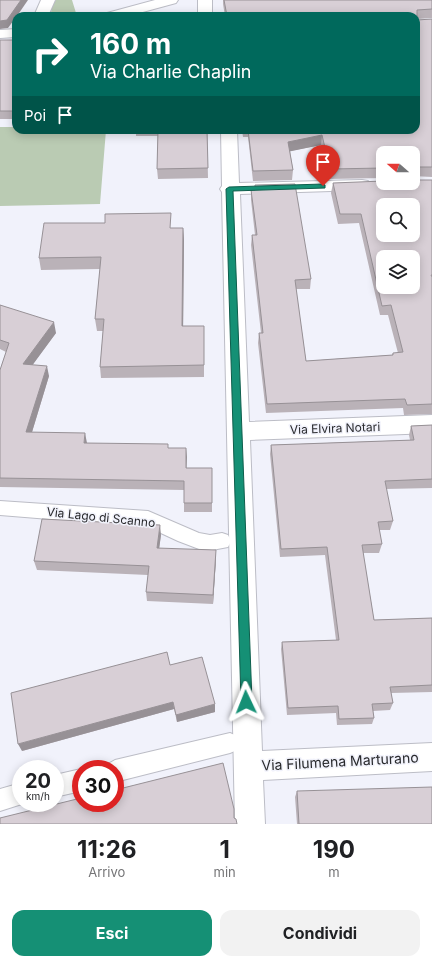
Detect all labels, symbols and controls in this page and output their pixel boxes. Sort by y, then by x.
text: 160 m [90,27,171,61]
icon: right [24,28,76,80]
text: Via Charlie Chaplin [90,61,251,82]
icon: arrive [54,104,76,126]
text: Poi [24,106,46,125]
pin [306,145,340,186]
north arrow [376,146,420,190]
map controls [376,146,420,294]
icon: arrive [312,151,334,173]
button: search [376,198,420,242]
button: layers [376,250,420,294]
street label: Via Elvira Notari [290,419,380,437]
street label: Via Lago di Scanno [46,504,156,530]
position arrow [225,681,267,723]
street label: Via Filumena Marturano [261,748,419,774]
speed limit sign: 30 [72,760,124,812]
text: 20 [25,769,51,793]
text: km/h [26,790,50,802]
text: 11:26 [77,835,136,864]
text: 1 [219,835,230,864]
text: 190 [313,835,355,864]
text: Arrivo [88,864,125,880]
text: min [214,864,236,880]
text: m [328,864,340,880]
button: Esci [12,910,212,956]
button: Condividi [220,910,420,956]

